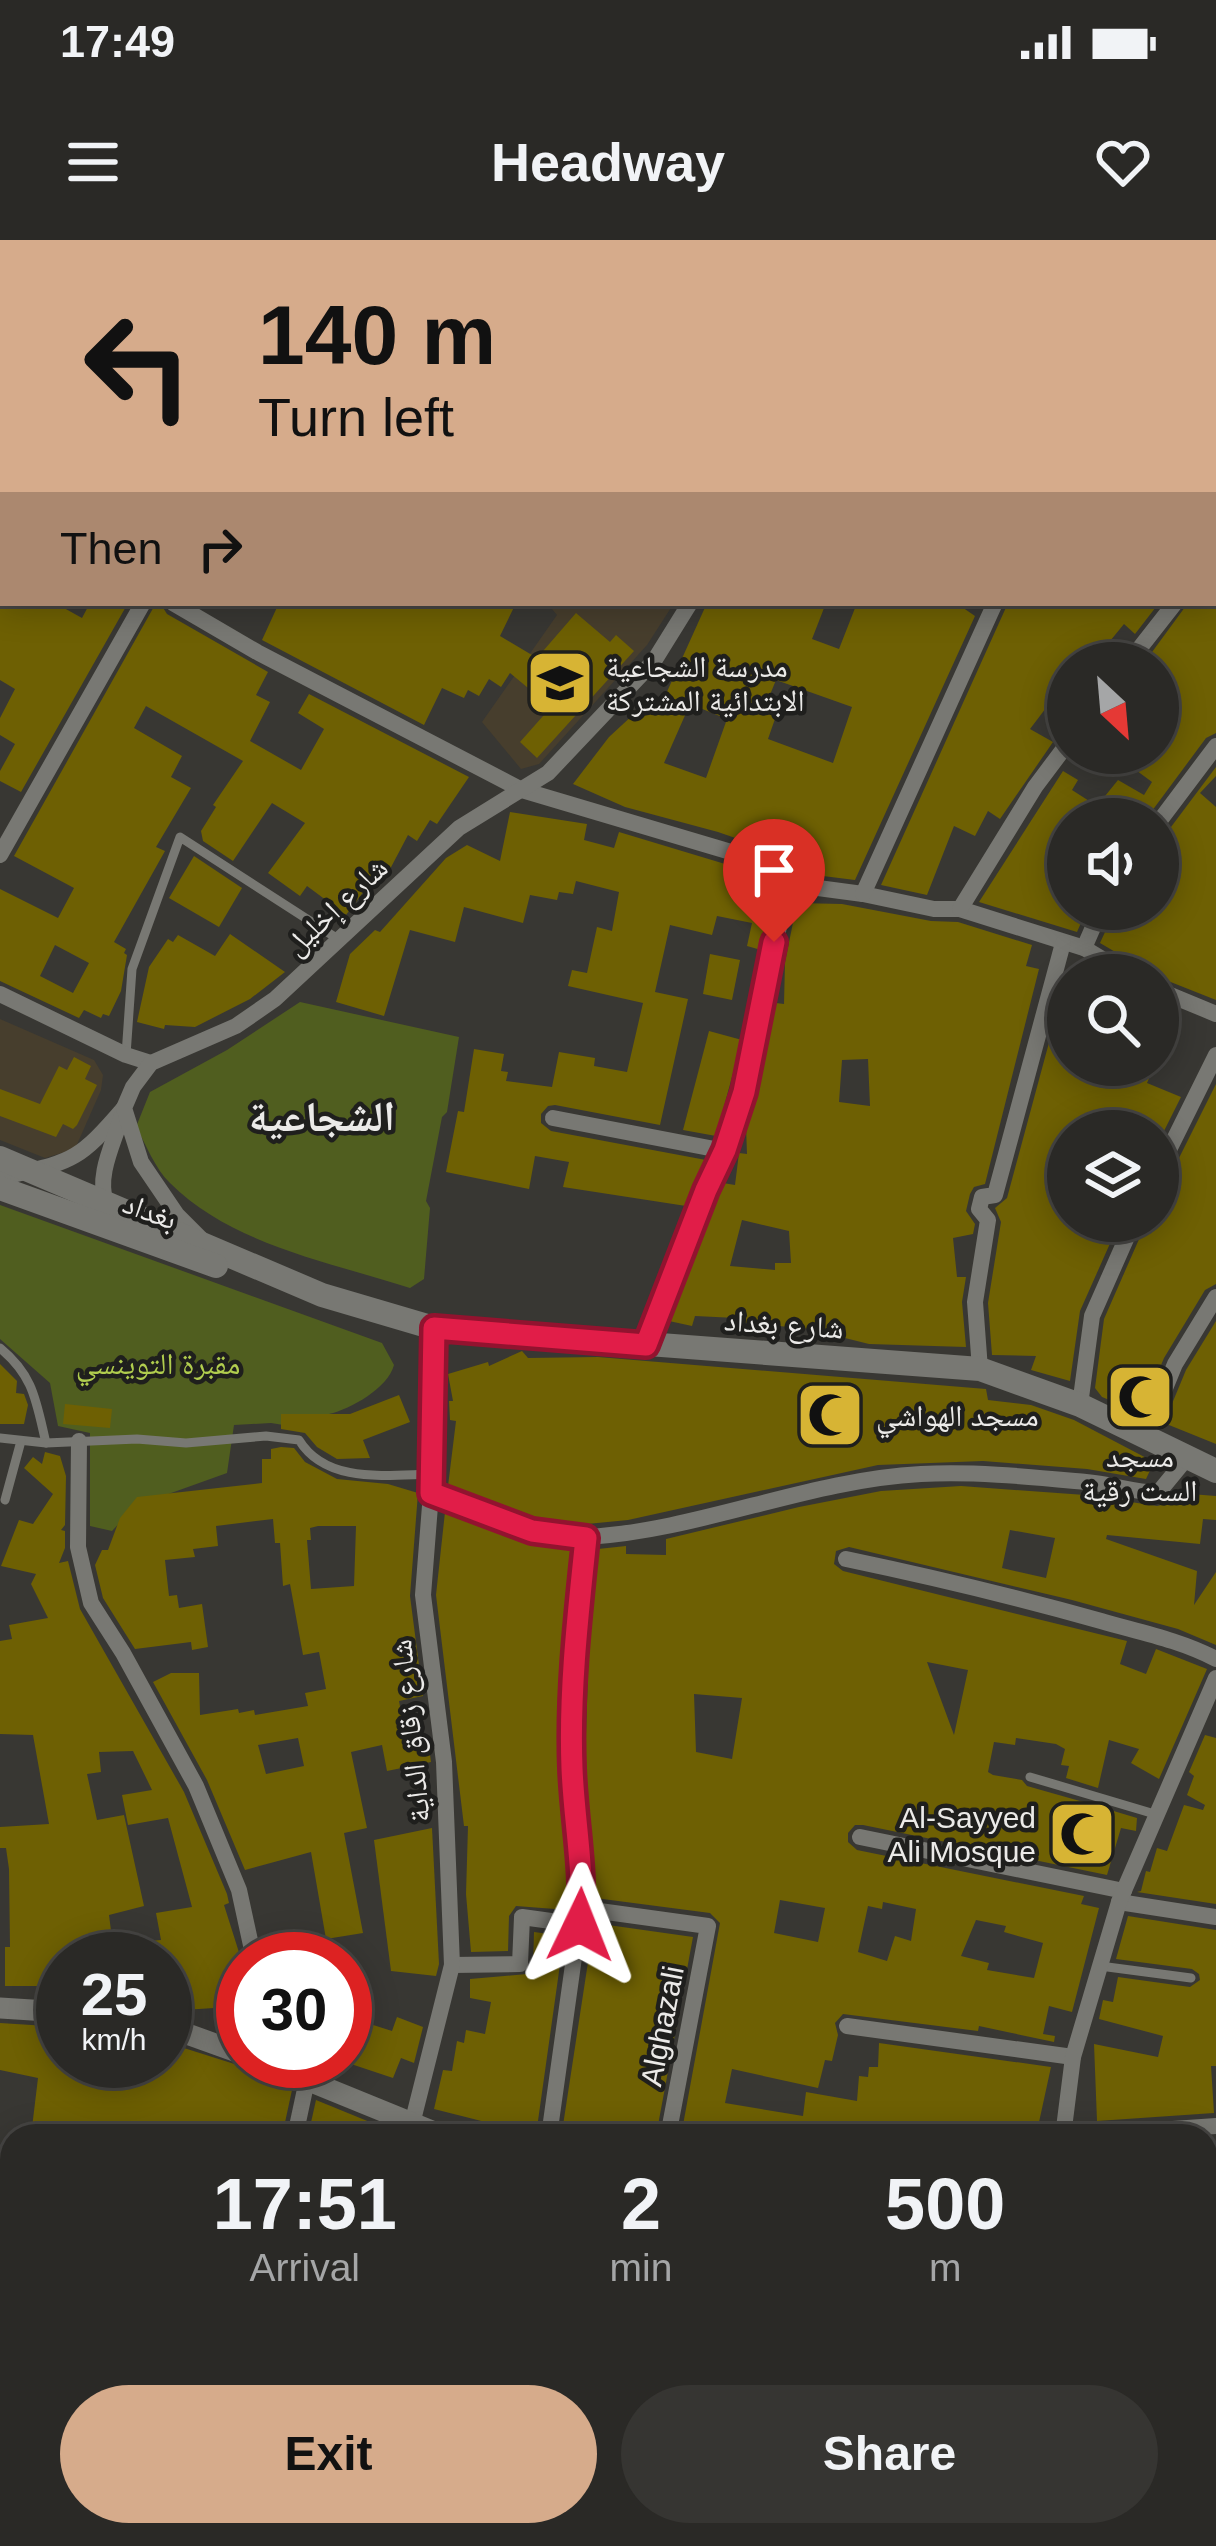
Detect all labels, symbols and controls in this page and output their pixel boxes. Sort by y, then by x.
text: 17:49 [60,16,175,67]
icon: menu [60,129,126,195]
icon: heart [1090,129,1156,195]
text: Headway [491,132,725,192]
icon: left [60,288,216,444]
text: 140 m [258,288,496,382]
text: Turn left [258,387,454,447]
icon: right [187,516,253,582]
text: Then [60,523,163,574]
north arrow [1047,642,1179,774]
map controls [1047,642,1179,1242]
school or university icon: مدرسة الشجاعية الابتدائية المشتركة [525,648,595,718]
place label: مدرسة الشجاعية الابتدائية المشتركة [606,650,805,717]
button: sound [1047,798,1179,930]
pin [723,819,825,942]
icon: arrive [741,837,807,903]
street label: شارع إخليل [278,850,396,964]
button: search [1047,954,1179,1086]
district label: الشجاعية [249,1093,395,1140]
button: layers [1047,1110,1179,1242]
street label: بغداد [118,1186,181,1237]
street label: شارع بغداد [723,1303,845,1348]
park label: مقبرة التوينسي [76,1347,240,1387]
mosque icon: مسجد الست رقية [1105,1362,1175,1432]
mosque icon: مسجد الهواشي [795,1380,865,1450]
place label: مسجد الهواشي [876,1399,1039,1439]
place label: مسجد الست رقية [1083,1440,1197,1507]
street label: شارع زقاق الداية [384,1638,439,1824]
mosque icon: Al-Sayyed Ali Mosque [1047,1799,1117,1869]
place label: Al-Sayyed Ali Mosque [888,1801,1036,1868]
position arrow [517,1862,643,1988]
speed limit sign: 30 [216,1932,372,2088]
text: 25 [81,1961,147,2028]
street label: Alghazali [634,1963,690,2089]
text: km/h [81,2023,147,2056]
text: 17:51 [213,2164,397,2244]
text: 2 [621,2164,661,2244]
text: 500 [885,2164,1005,2244]
text: Arrival [250,2246,360,2289]
text: min [610,2246,672,2289]
text: m [929,2246,961,2289]
button: Exit [60,2385,597,2523]
button: Share [621,2385,1158,2523]

